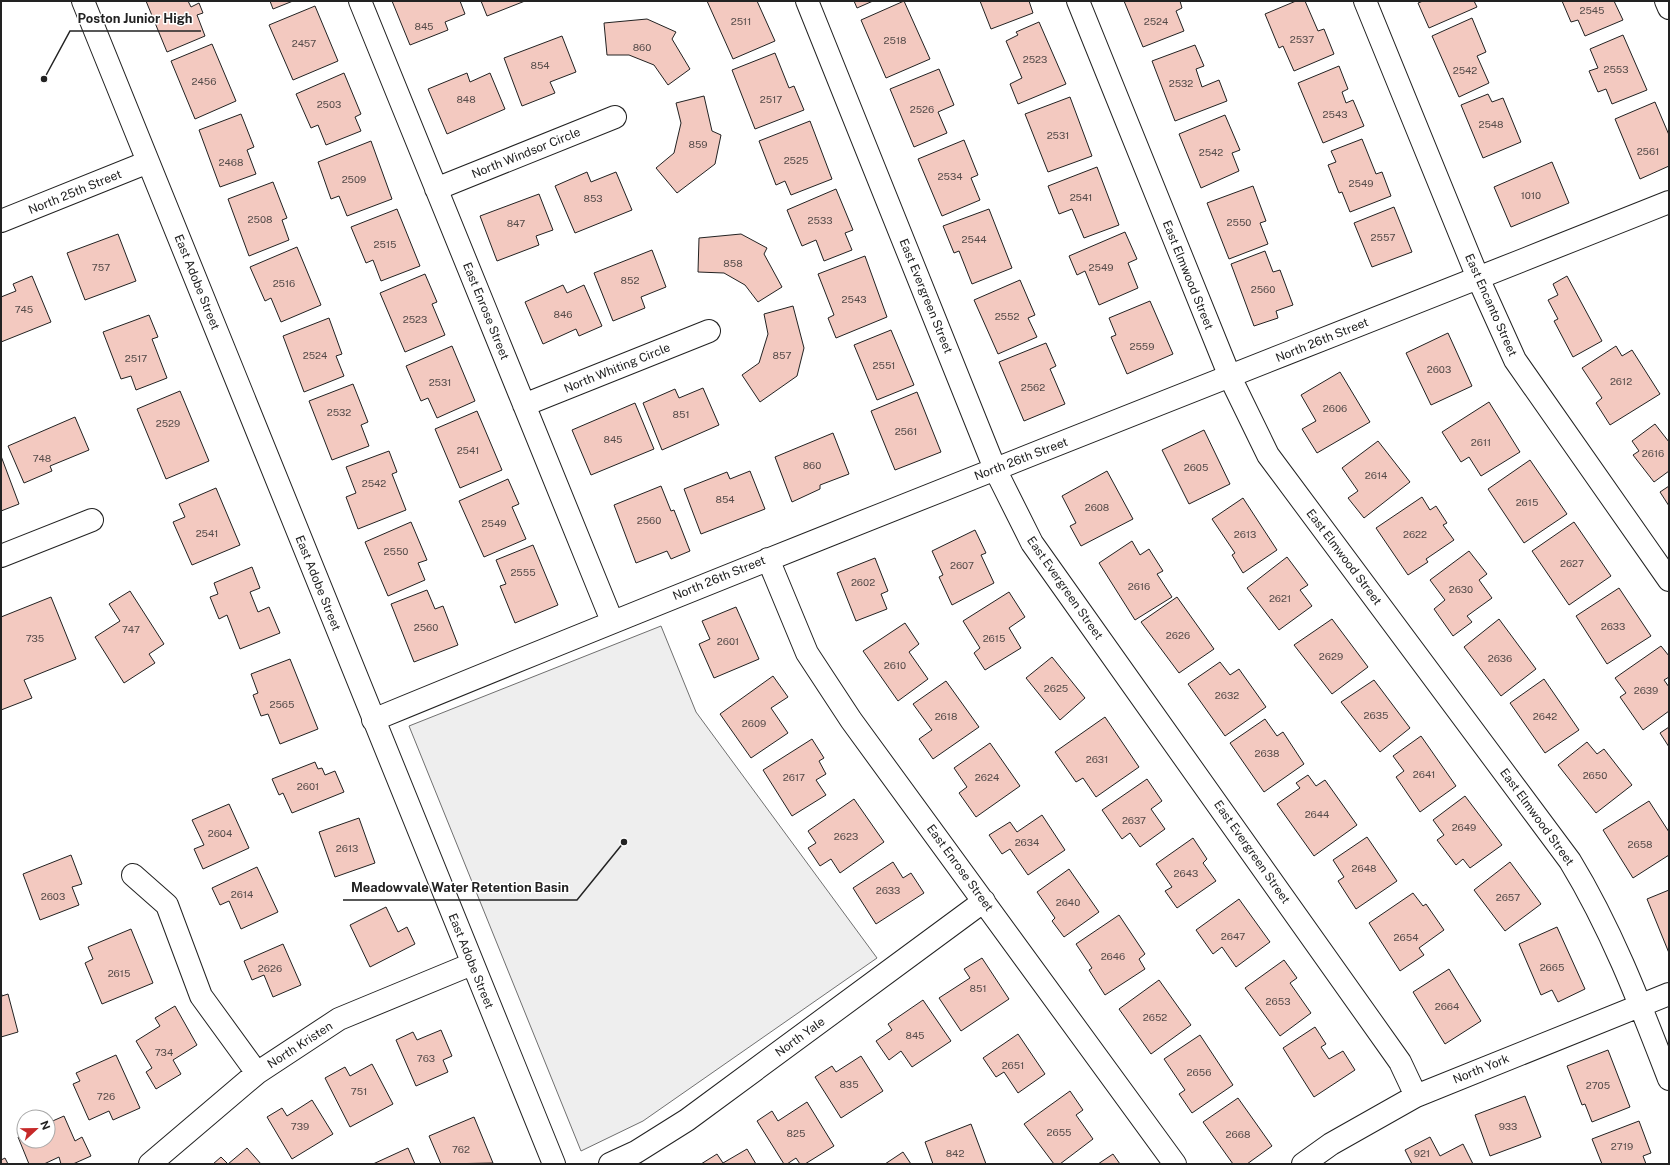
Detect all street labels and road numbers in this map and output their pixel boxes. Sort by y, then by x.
street label: North Windsor Circle [470,125,583,181]
street label: North 25th Street [26,167,124,217]
street label: East Elmwood Street [1160,218,1216,332]
street label: East Adobe Street [171,232,223,332]
street label: East Evergreen Street [897,237,956,356]
street label: East Encanto Street [1462,252,1520,359]
street label: East Enrose Street [460,260,512,362]
street label: North 26th Street [1274,315,1371,365]
street label: North Whiting Circle [562,340,672,396]
street label: North 26th Street [972,435,1070,483]
street label: East Elmwood Street [1303,506,1385,608]
street label: East Adobe Street [292,533,344,633]
street label: East Evergreen Street [1024,534,1106,642]
street label: North 26th Street [671,553,768,603]
street label: East Elmwood Street [1497,766,1577,868]
street label: East Evergreen Street [1211,798,1293,906]
street label: East Enrose Street [924,822,996,914]
street label: East Adobe Street [445,911,497,1011]
street label: North Yale [772,1014,828,1060]
street label: North Kristen [265,1019,335,1071]
street label: North York [1451,1051,1511,1087]

